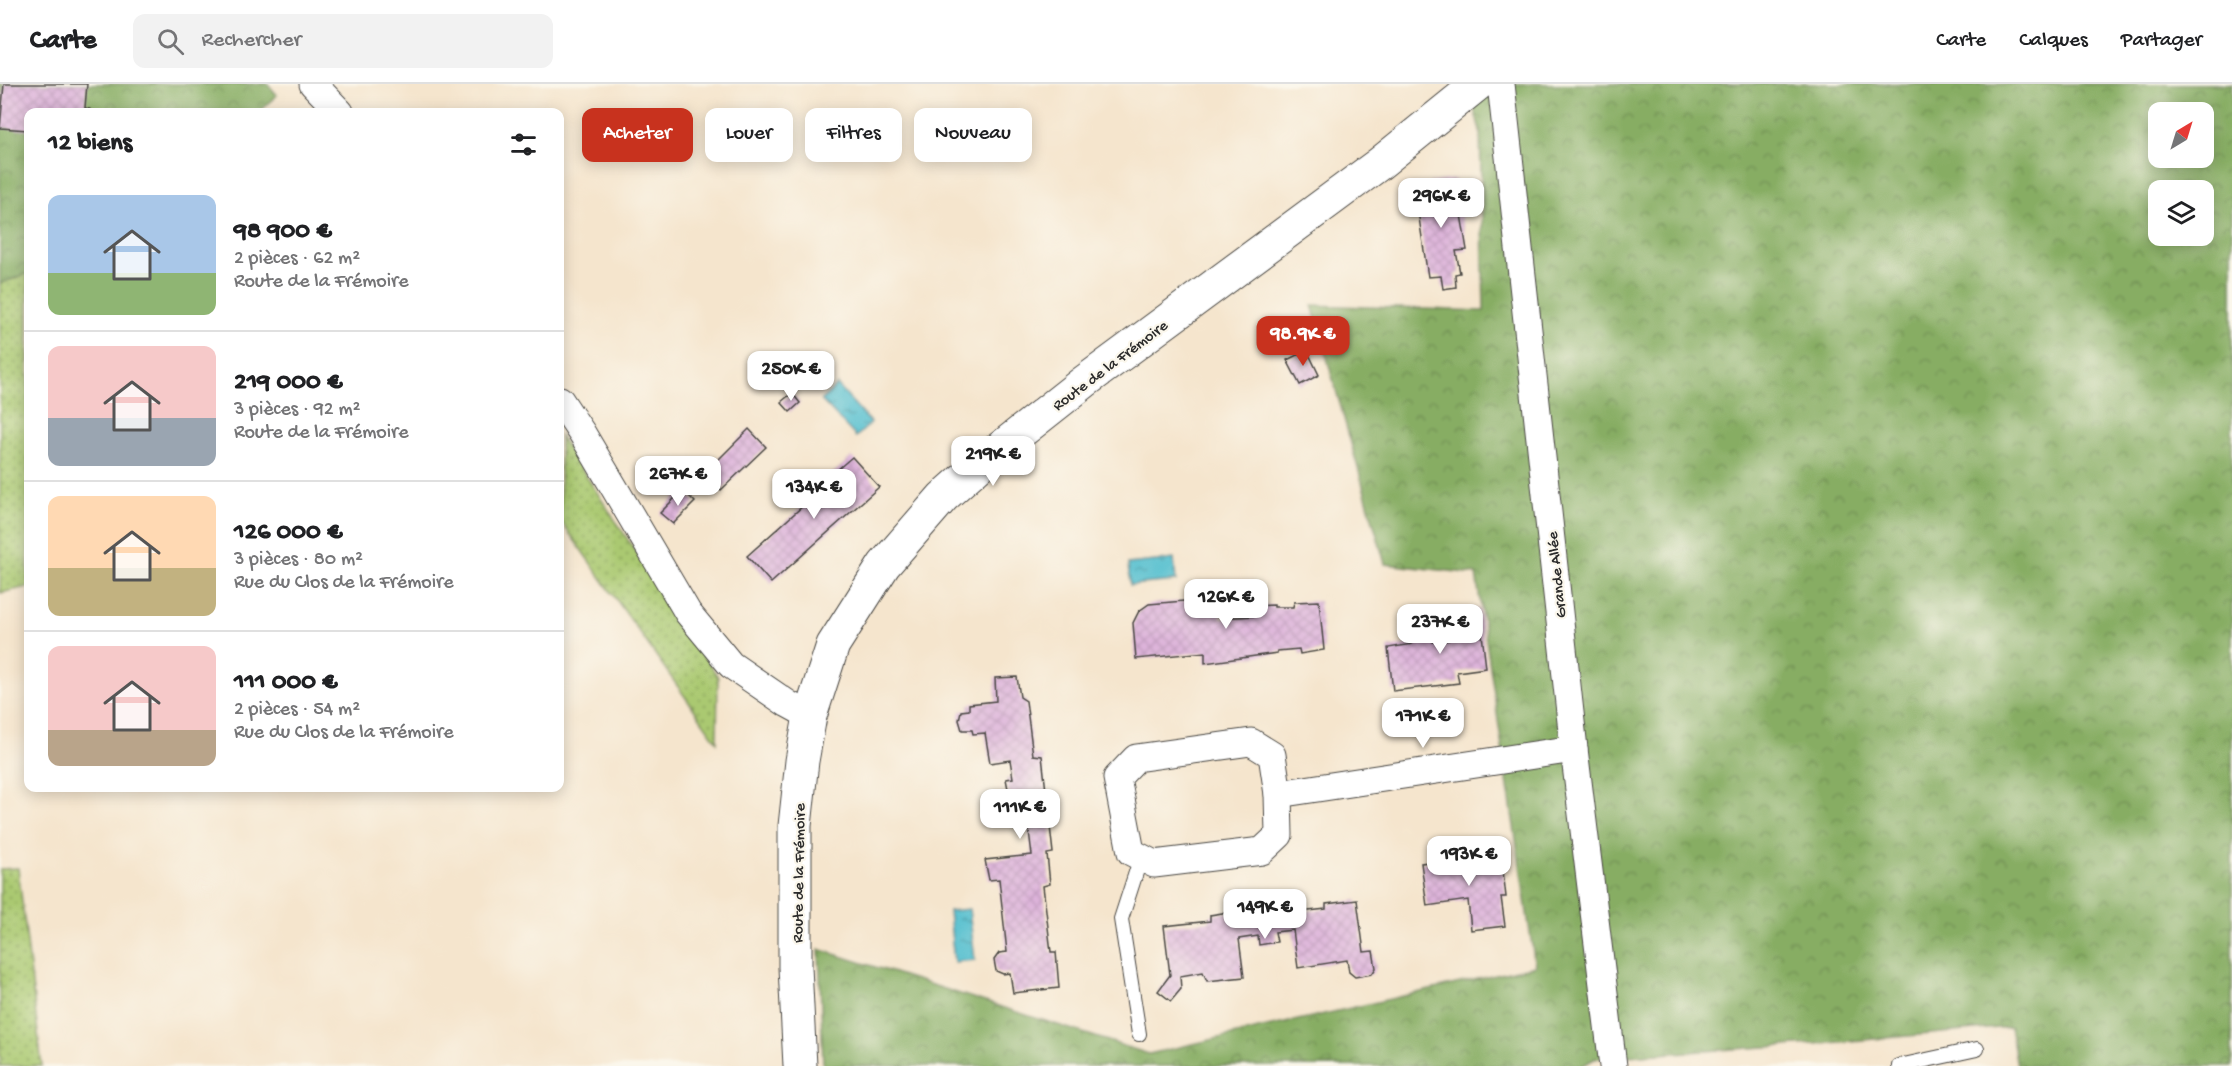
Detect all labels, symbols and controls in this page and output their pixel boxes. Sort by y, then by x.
search box [133,14,553,68]
text: Carte [30,25,97,58]
icon: search [154,25,187,58]
text: Rechercher [202,28,301,54]
text: Carte [1936,29,1986,54]
text: Calques [2019,29,2088,54]
text: Partager [2121,29,2202,54]
north arrow [2148,102,2214,168]
map controls [2148,102,2214,246]
chip: Acheter [582,108,693,162]
chip: Louer [705,108,793,162]
chip: Filtres [805,108,902,162]
chip: Nouveau [914,108,1032,162]
icon: filters [507,128,540,161]
text: 12 biens [48,129,132,160]
pin: 296K € [1392,178,1490,229]
button: layers [2148,180,2214,246]
text: 296K € [1412,186,1470,209]
text: 98 900 € [234,217,332,248]
icon: home [96,219,168,291]
text: 2 pièces · 62 m² [234,248,360,271]
text: Route de la Frémoire [234,271,408,294]
pin: 98.9K € [1248,316,1358,367]
street label: Route de la Frémoire [1050,317,1173,416]
text: 98.9K € [1271,324,1335,347]
pin: 250K € [742,351,840,402]
text: 250K € [761,359,821,382]
text: 219 000 € [234,368,342,399]
icon: home [96,370,168,442]
text: 3 pièces · 92 m² [234,399,361,422]
text: Route de la Frémoire [234,422,408,445]
pin: 219K € [944,436,1042,487]
text: 219K € [965,444,1021,467]
pin: 267K € [629,456,727,507]
text: 267K € [649,464,707,487]
pin: 134K € [765,469,863,520]
text: 134K € [786,477,842,500]
text: 126 000 € [234,518,343,549]
icon: home [96,520,168,592]
street label: Grande Allée [1544,530,1572,619]
text: 3 pièces · 80 m² [234,549,363,572]
text: Rue du Clos de la Frémoire [234,572,453,595]
pin: 126K € [1177,579,1275,630]
text: 126K € [1198,587,1254,610]
pin: 237K € [1391,604,1489,655]
text: 237K € [1411,612,1469,635]
text: 111 000 € [234,668,338,699]
icon: home [96,670,168,742]
pin: 171K € [1374,698,1472,749]
text: 2 pièces · 54 m² [234,699,360,722]
text: 171K € [1396,706,1450,729]
text: Rue du Clos de la Frémoire [234,722,453,745]
pin: 111K € [971,789,1069,840]
text: 111K € [994,797,1046,820]
street label: Route de la Frémoire [790,802,811,943]
pin: 193K € [1420,836,1518,887]
text: 193K € [1441,844,1497,867]
pin: 149K € [1216,889,1314,940]
text: 149K € [1237,897,1293,920]

